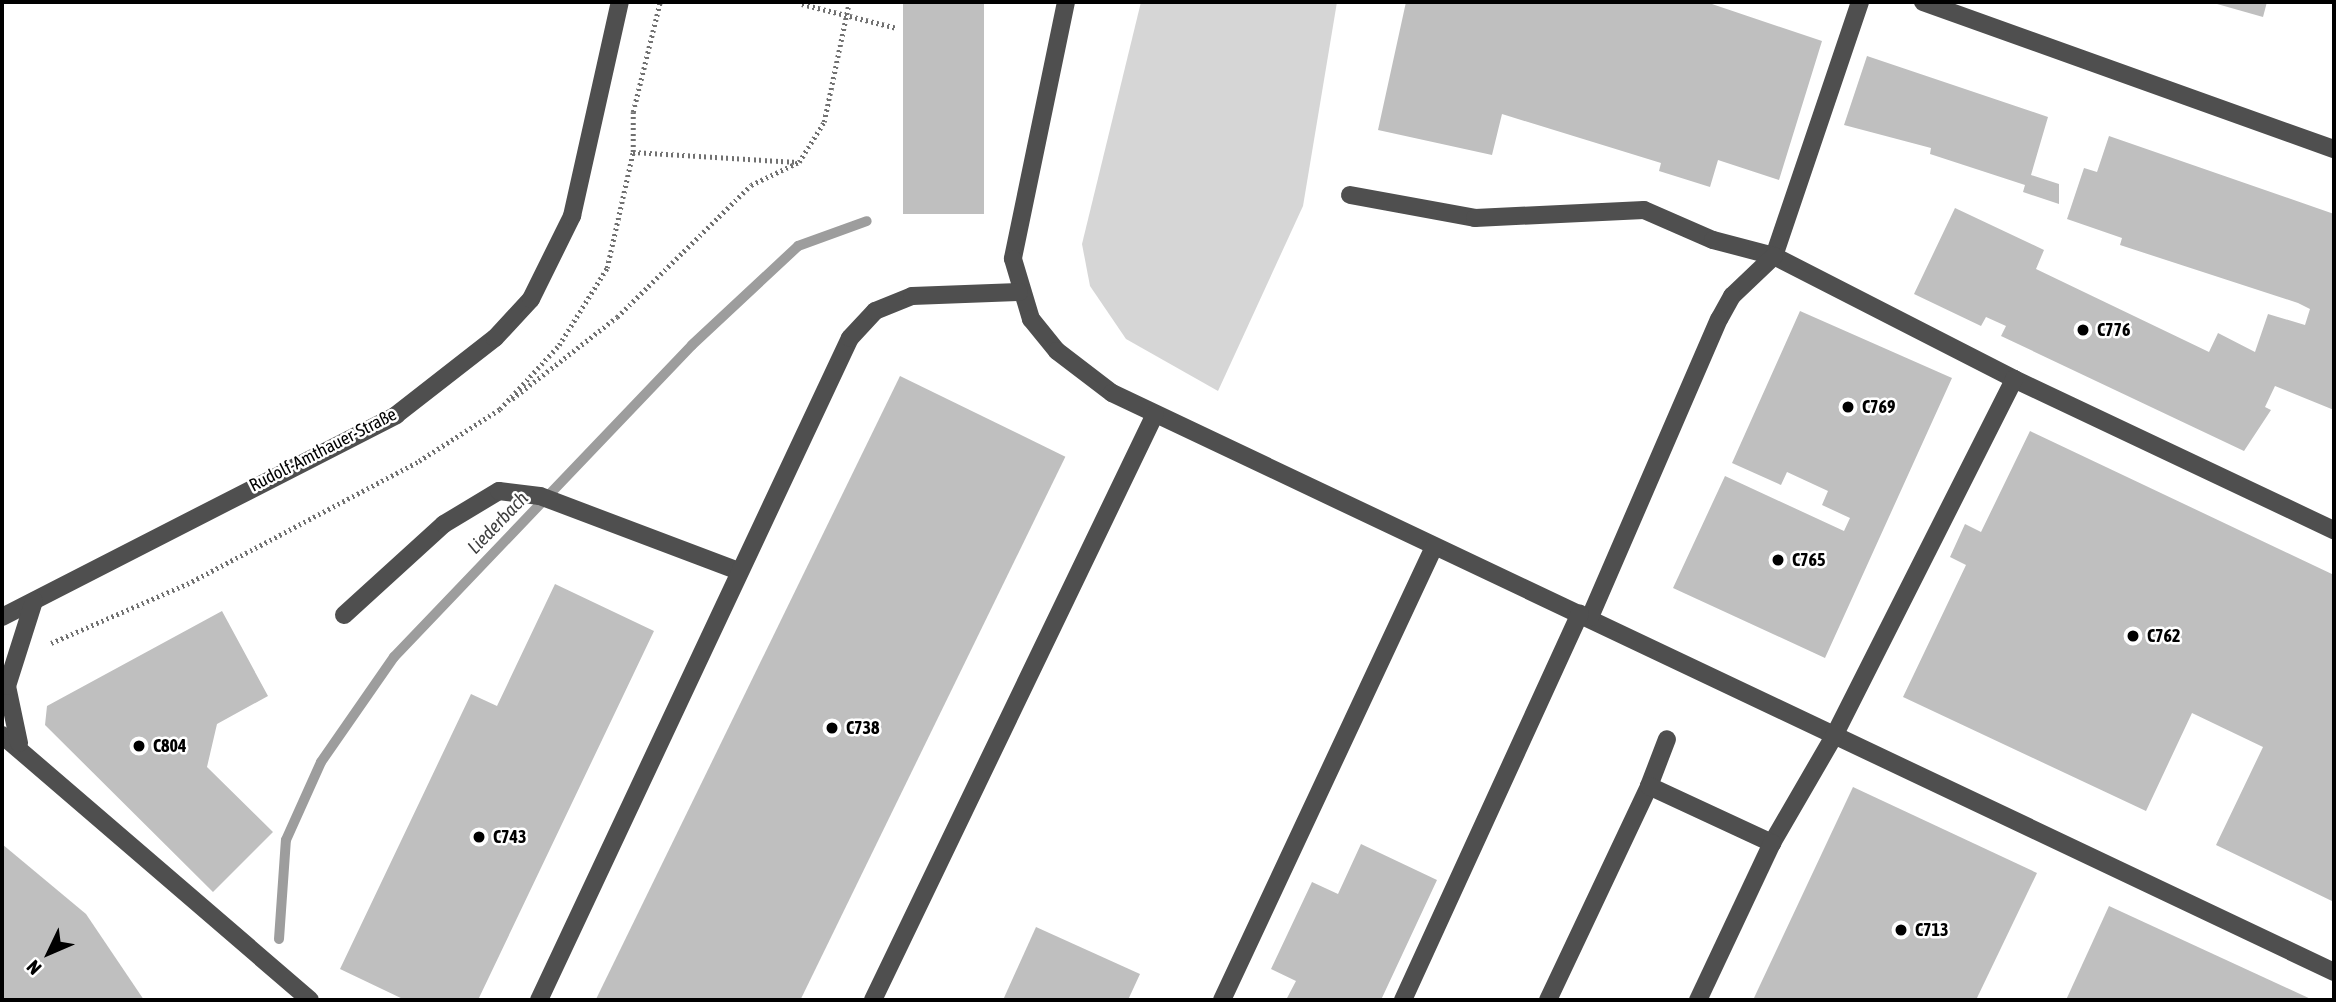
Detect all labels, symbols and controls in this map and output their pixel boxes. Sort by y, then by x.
place label: C776 [2097,319,2130,341]
marker: C776 [2075,322,2091,338]
place label: C769 [1862,396,1895,418]
marker: C769 [1840,399,1856,415]
street label: Rudolf-Amthauer-Straße [246,404,400,496]
water label: Liederbach [463,487,533,559]
place label: C765 [1792,549,1825,571]
marker: C765 [1770,552,1786,568]
place label: C762 [2147,625,2180,647]
marker: C762 [2125,628,2141,644]
place label: C738 [846,717,879,739]
marker: C738 [824,720,840,736]
place label: C804 [153,735,186,757]
marker: C804 [131,738,147,754]
place label: C743 [493,826,526,848]
marker: C743 [471,829,487,845]
north arrow [14,918,84,988]
place label: C713 [1915,919,1948,941]
marker: C713 [1893,922,1909,938]
text: N [22,956,46,979]

